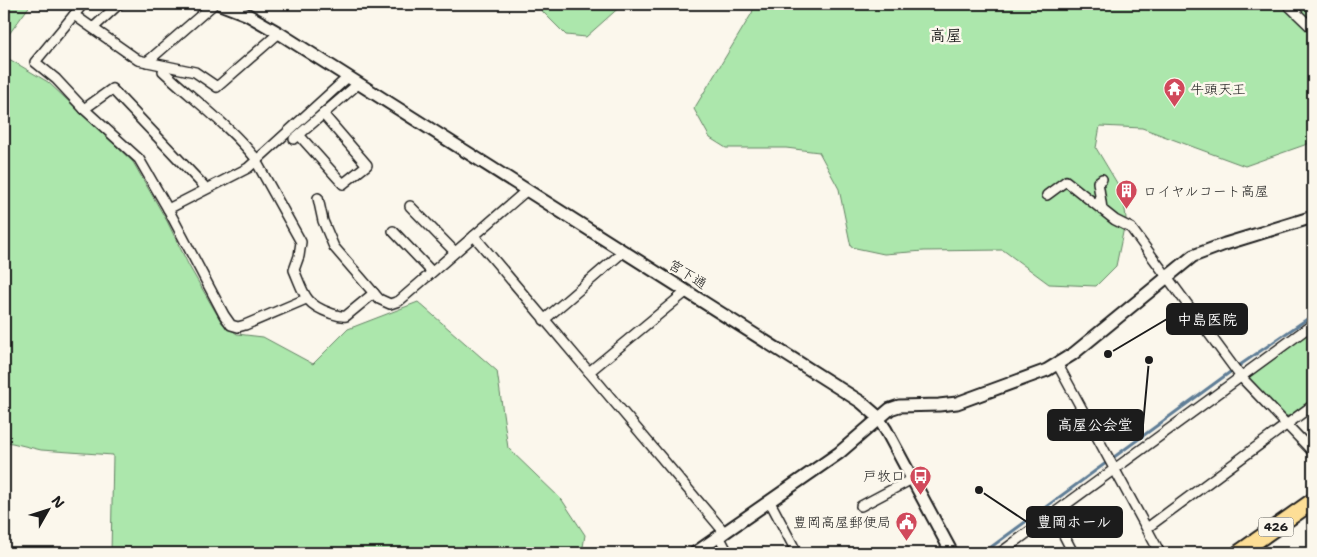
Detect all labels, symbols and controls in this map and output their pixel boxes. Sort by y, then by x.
district label: 高屋 [930,25,962,46]
temple icon: 牛頭天王 [1162,77,1186,108]
place label: 牛頭天王 [1190,80,1246,98]
building icon: ロイヤルコート高屋 [1115,179,1139,210]
place label: ロイヤルコート高屋 [1143,182,1269,200]
street label: 宮下通 [665,255,711,293]
callout: 中島医院 [1167,304,1247,334]
text: 中島医院 [1177,310,1237,330]
callout: 高屋公会堂 [1048,410,1143,440]
text: 高屋公会堂 [1057,415,1133,435]
bus stop icon: 戸牧口 [909,464,933,495]
place label: 戸牧口 [863,467,905,485]
north arrow [22,484,72,534]
text: N [48,492,69,512]
callout: 豊岡ホール [1027,507,1122,537]
public building icon: 豊岡高屋郵便局 [895,510,919,541]
text: 豊岡ホール [1037,512,1111,532]
place label: 豊岡高屋郵便局 [793,513,891,531]
road number: 426 [1258,518,1294,536]

